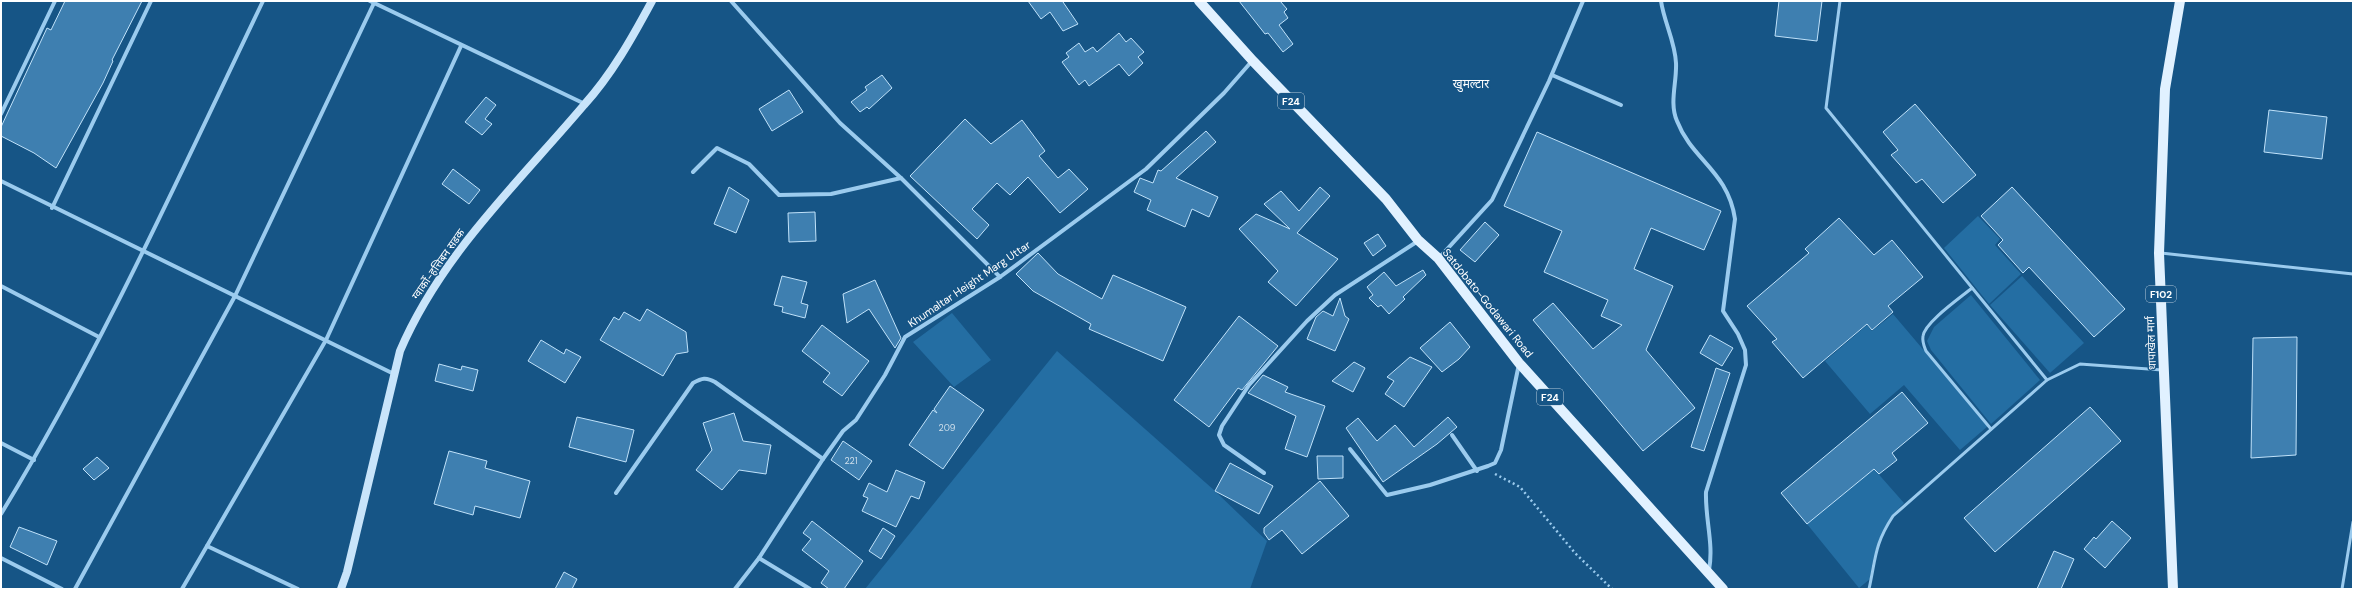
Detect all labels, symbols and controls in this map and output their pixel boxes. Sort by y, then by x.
district label: खुमल्टार [1453,76,1490,92]
road number: F24 [1278,93,1304,109]
street label: ग्वार्को-हत्तिबन सडक [409,226,468,302]
street label: Khumaltar Height Marg Uttar [905,238,1033,330]
street label: Satdobato-Godawari Road [1440,246,1536,360]
road number: F102 [2146,286,2176,302]
street label: धापाखेल मार्ग [2143,315,2159,370]
road number: F24 [1537,389,1563,405]
house number: 209 [939,422,956,434]
house number: 221 [844,455,858,467]

